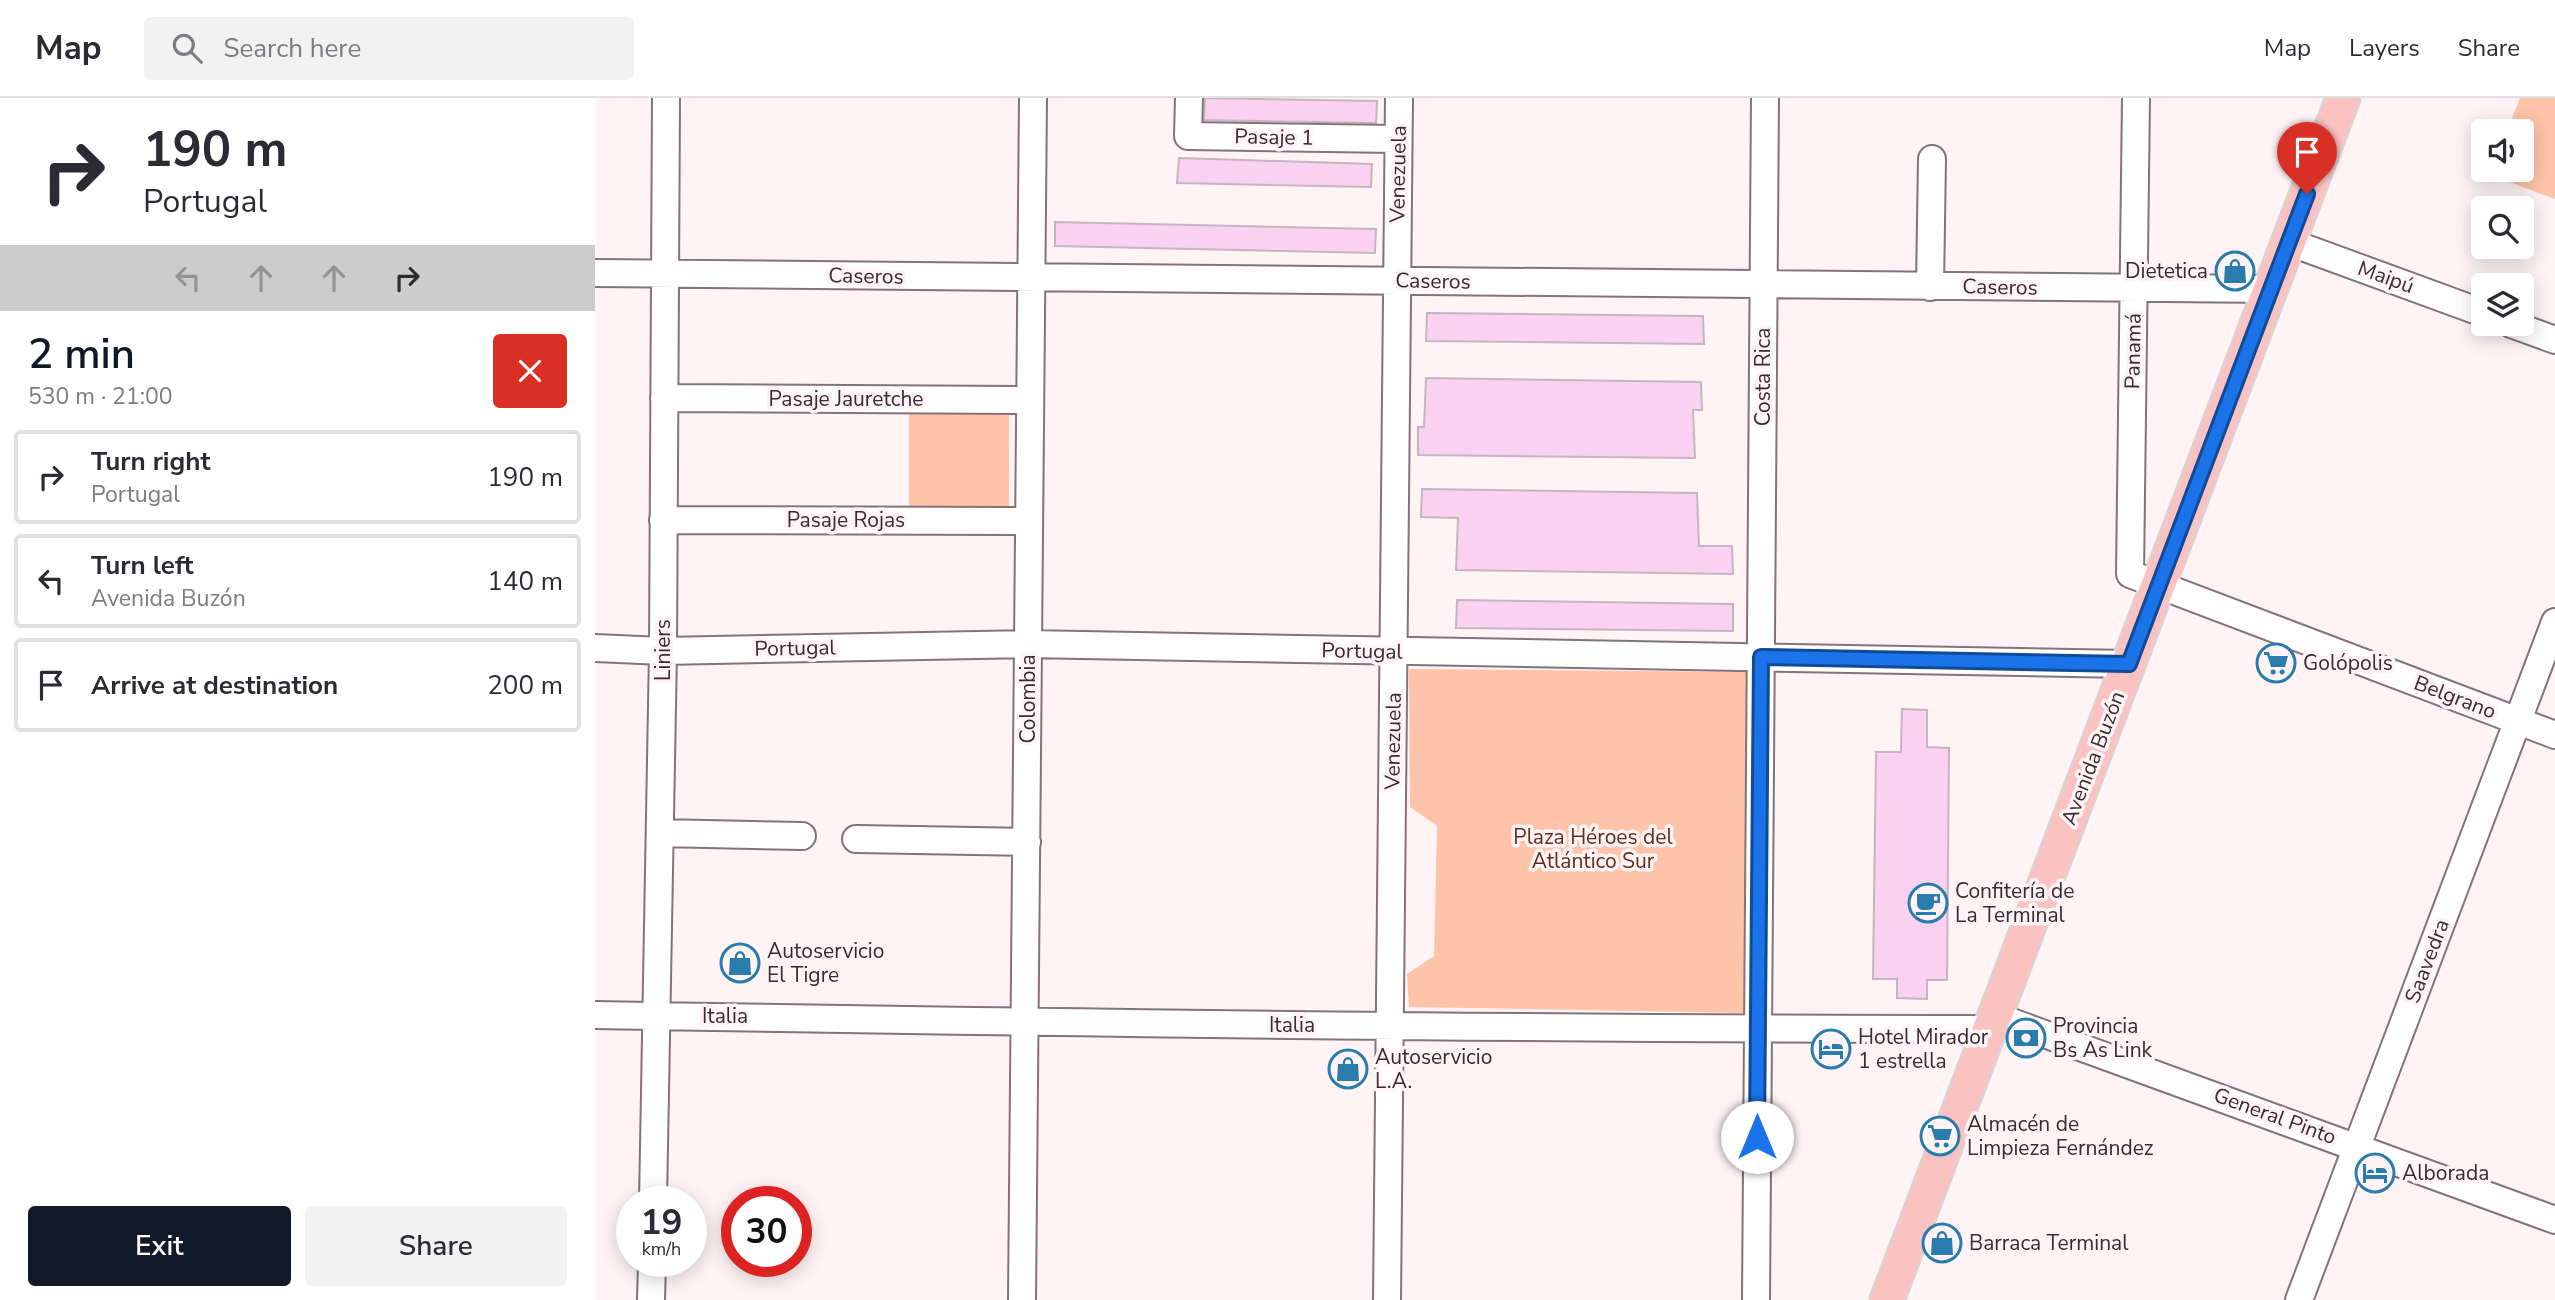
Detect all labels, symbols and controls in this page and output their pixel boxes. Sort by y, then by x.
search box [144,17,634,80]
text: Map [35,26,102,71]
icon: search [168,29,206,67]
text: Search here [224,31,361,66]
text: Map [2264,32,2311,64]
text: Layers [2349,32,2420,64]
text: Share [2458,32,2520,64]
text: 190 m [143,116,287,183]
map controls [2471,119,2534,336]
button: sound [2471,119,2534,182]
street label: Pasaje 1 [1234,122,1314,152]
pin [2277,122,2337,194]
street label: Venezuela [1383,125,1413,224]
icon: right [28,126,119,217]
icon: arrive [2288,133,2326,171]
text: Portugal [143,180,267,223]
button: search [2471,196,2534,259]
shop icon: Dietetica [2214,250,2256,292]
street label: Maipú [2354,254,2418,300]
place label: Dietetica [2125,257,2208,285]
icon: left [169,259,207,297]
icon: ahead [242,259,280,297]
icon: ahead [315,259,353,297]
icon: right [388,259,426,297]
street label: Caseros [828,261,904,291]
street label: Caseros [1395,266,1471,296]
street label: Caseros [1962,272,2038,302]
button: layers [2471,273,2534,336]
street label: Panamá [2118,313,2148,389]
text: 2 min [28,326,135,383]
street label: Costa Rica [1749,328,1777,426]
button: close [493,334,567,408]
text: 530 m · 21:00 [28,381,173,412]
street label: Pasaje Jauretche [768,385,924,413]
text: Turn right [91,444,210,479]
icon: right [32,458,70,496]
text: 190 m [487,460,563,495]
text: Portugal [91,479,180,510]
street label: Pasaje Rojas [787,506,905,534]
text: Turn left [91,548,194,583]
icon: left [32,562,70,600]
text: 140 m [487,564,563,599]
text: Avenida Buzón [91,583,246,614]
street label: Liniers [649,619,677,681]
street label: Portugal [754,633,837,663]
street label: Portugal [1321,636,1404,666]
supermarket icon: Golópolis [2255,642,2297,684]
place label: Golópolis [2303,649,2393,677]
street label: Colombia [1014,654,1042,744]
icon: arrive [32,666,70,704]
text: Arrive at destination [91,668,338,703]
text: 200 m [487,668,563,703]
street label: Belgrano [2410,669,2500,725]
street label: Avenida Buzón [2055,687,2131,829]
street label: Venezuela [1378,692,1408,791]
park label: Plaza Héroes del Atlántico Sur [1513,823,1673,875]
place label: Confitería de La Terminal [1955,877,2075,929]
cafe icon: Confitería de La Terminal [1907,882,1949,924]
street label: Saavedra [2398,915,2456,1007]
place label: Autoservicio El Tigre [767,937,884,989]
shop icon: Autoservicio El Tigre [719,942,761,984]
street label: Italia [702,1002,748,1030]
street label: Italia [1269,1011,1315,1039]
place label: Provincia Bs As Link [2053,1012,2153,1064]
bank icon: Provincia Bs As Link [2005,1017,2047,1059]
place label: Hotel Mirador 1 estrella [1858,1023,1989,1075]
hotel icon: Hotel Mirador 1 estrella [1810,1028,1852,1070]
place label: Autoservicio L.A. [1375,1043,1492,1095]
shop icon: Autoservicio L.A. [1327,1048,1369,1090]
street label: General Pinto [2210,1081,2340,1151]
position arrow [1720,1100,1794,1174]
place label: Almacén de Limpieza Fernández [1967,1110,2154,1162]
supermarket icon: Almacén de Limpieza Fernández [1919,1115,1961,1157]
hotel icon: Alborada [2354,1152,2396,1194]
place label: Alborada [2402,1159,2489,1187]
speed limit sign: 30 [721,1186,812,1277]
text: 19 [640,1199,683,1246]
button: Exit [28,1206,291,1286]
button: Share [305,1206,567,1286]
shop icon: Barraca Terminal [1921,1222,1963,1264]
place label: Barraca Terminal [1969,1229,2129,1257]
text: km/h [642,1237,681,1261]

